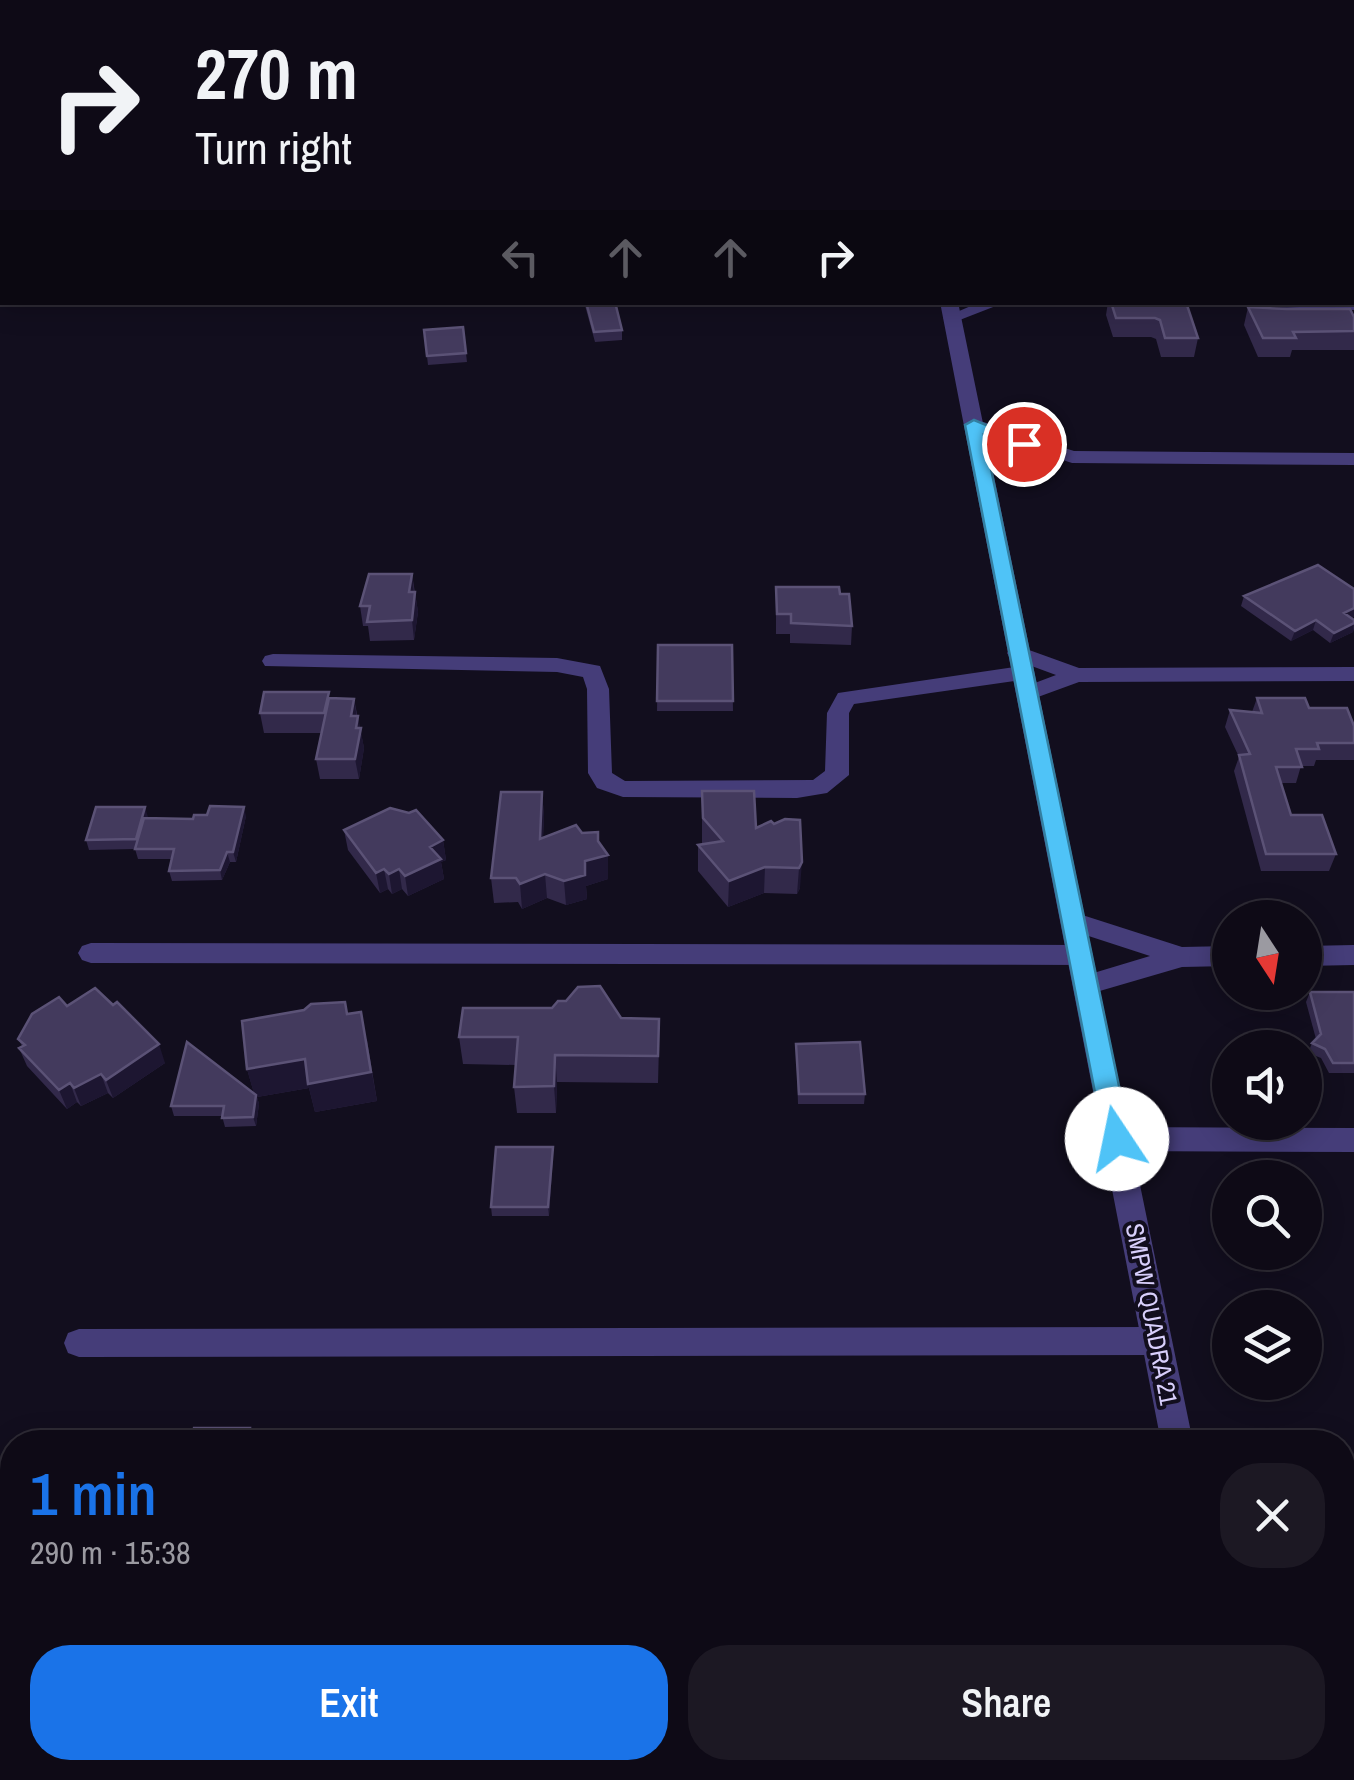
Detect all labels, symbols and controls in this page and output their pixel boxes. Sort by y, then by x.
text: 270 m [195,27,358,121]
icon: right [30,40,160,170]
text: Turn right [195,117,352,178]
icon: left [493,230,548,285]
icon: ahead [598,230,653,285]
icon: ahead [703,230,758,285]
icon: right [808,230,863,285]
pin [982,402,1067,487]
icon: arrive [997,417,1052,472]
north arrow [1212,900,1322,1010]
map controls [1212,900,1322,1400]
button: sound [1212,1030,1322,1140]
position arrow [1065,1087,1169,1191]
button: search [1212,1160,1322,1270]
street label: SMPW QUADRA 21 [1118,1220,1186,1408]
button: layers [1212,1290,1322,1400]
text: 1 min [30,1453,157,1534]
button: close [1220,1463,1325,1568]
text: 290 m · 15:38 [30,1531,190,1574]
button: Exit [30,1645,668,1760]
button: Share [688,1645,1325,1760]

